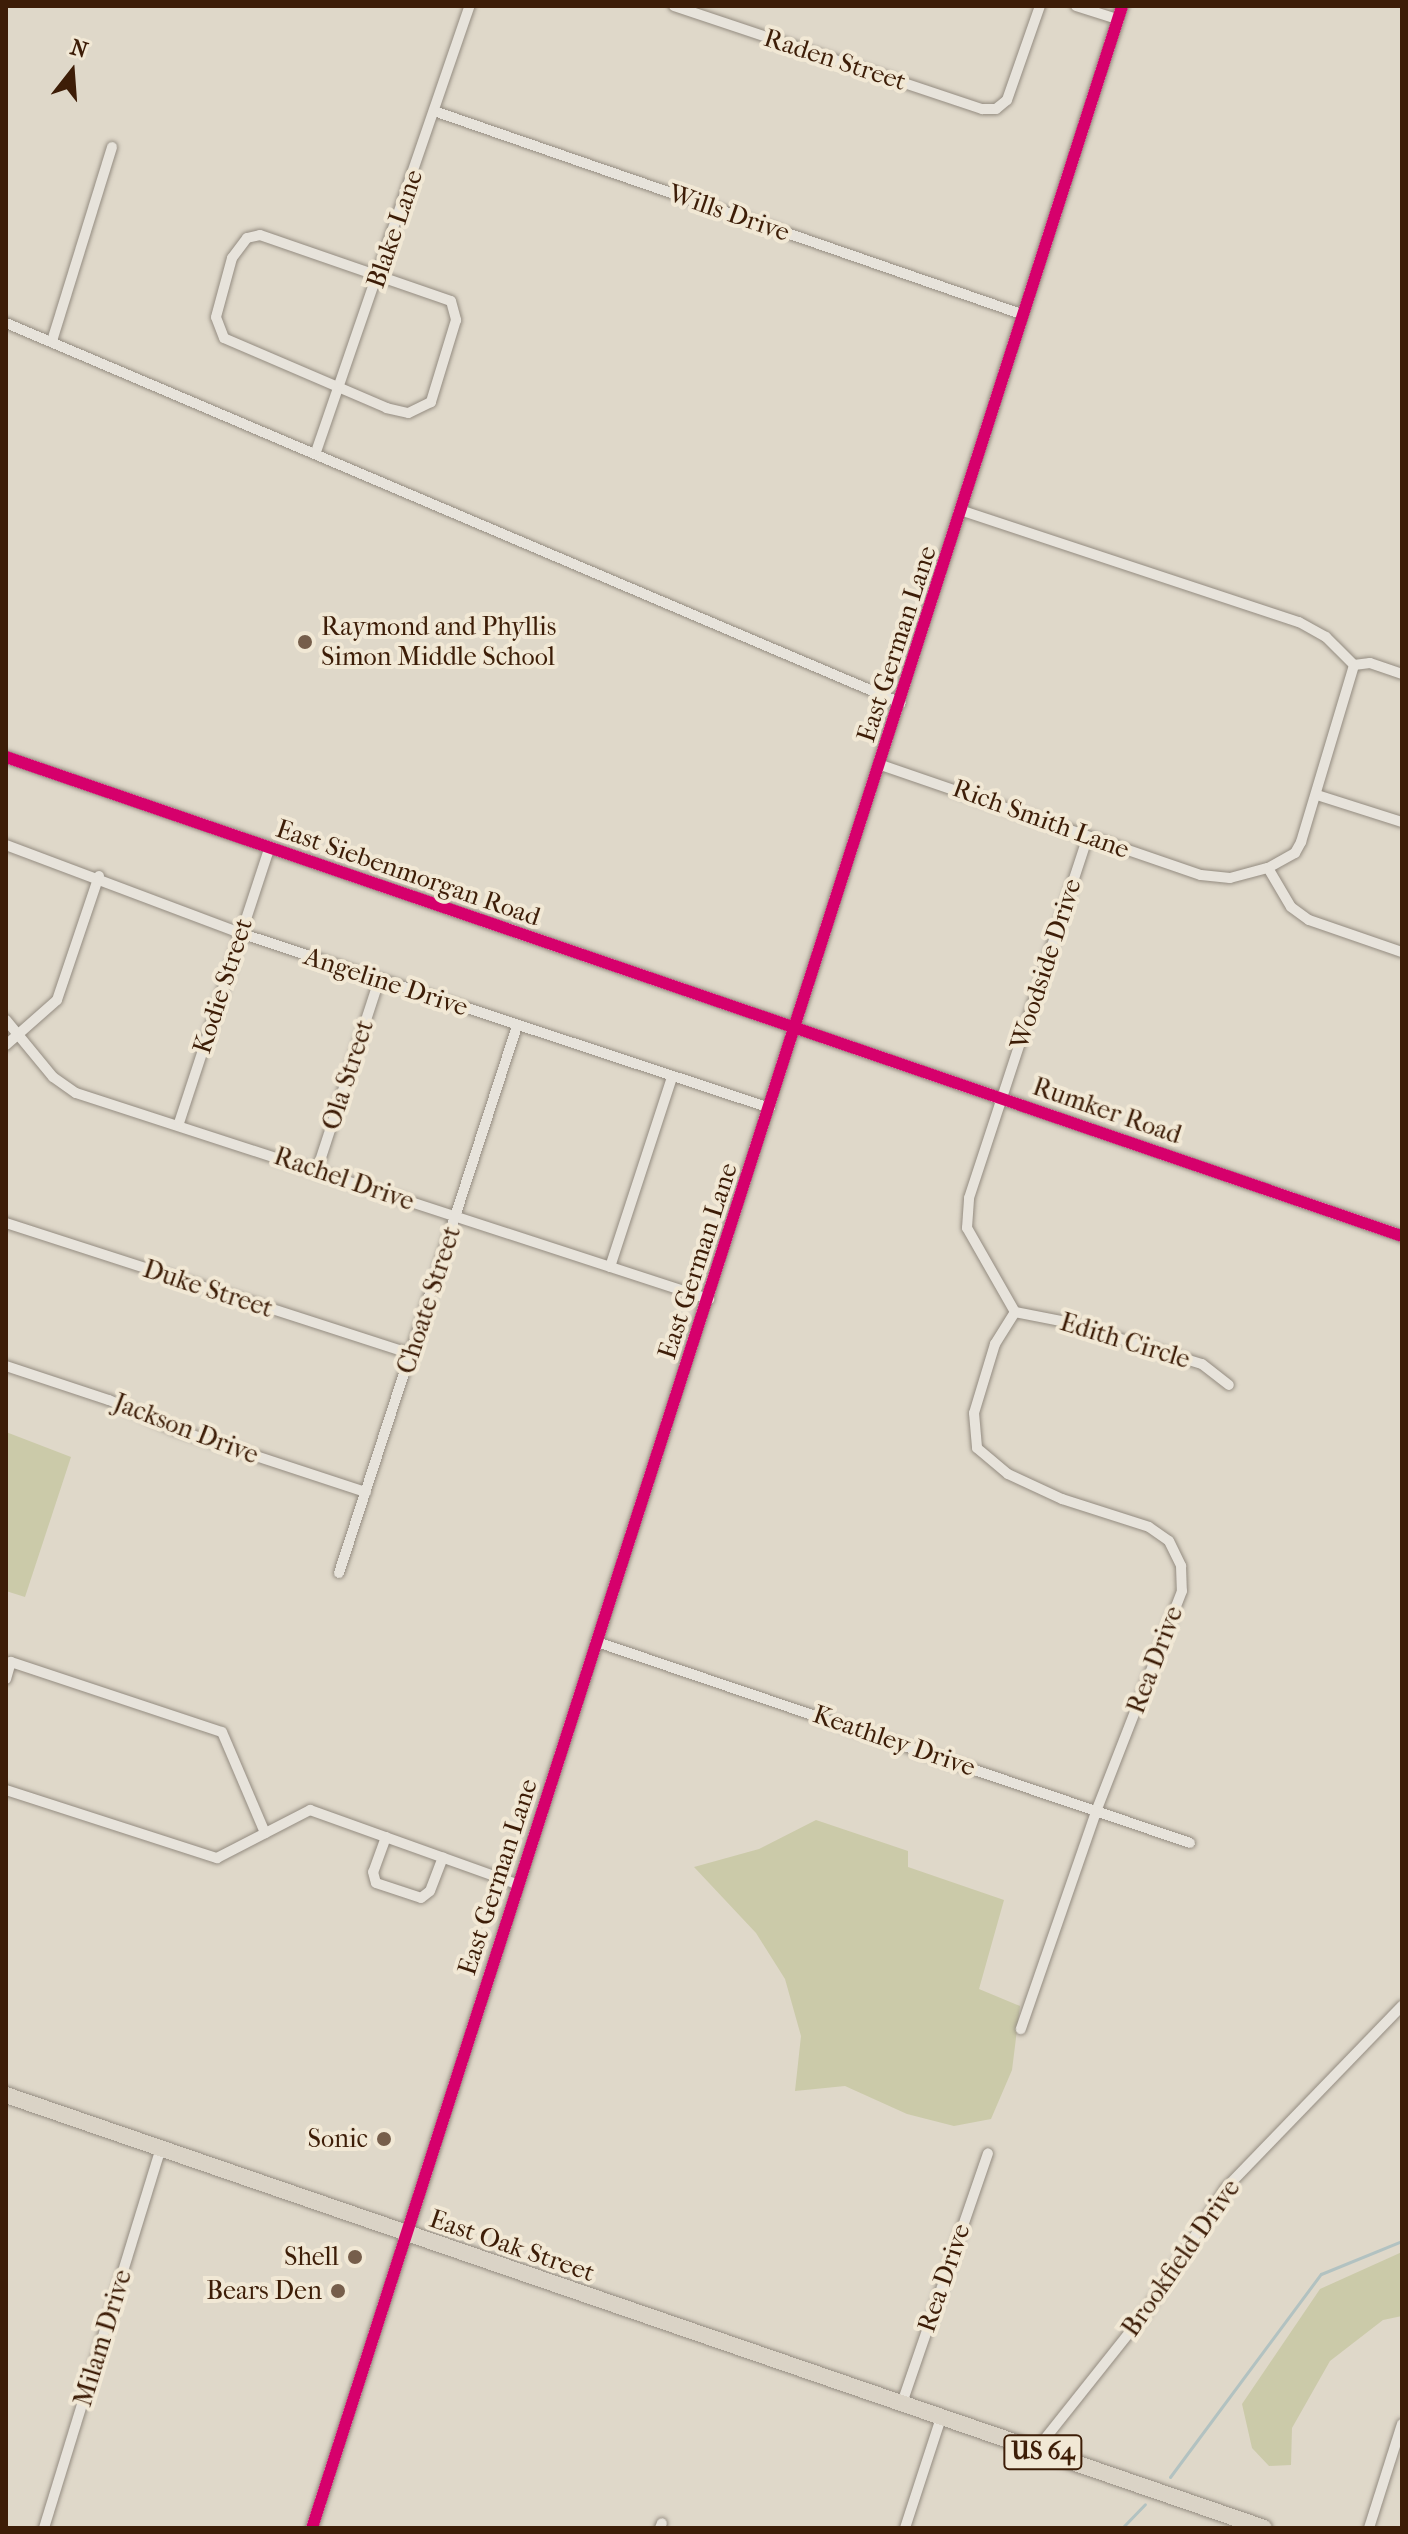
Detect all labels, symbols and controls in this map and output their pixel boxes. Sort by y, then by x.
street label: Raden Street [760,22,910,98]
north arrow [32,32,112,112]
text: N [67,34,91,64]
street label: Blake Lane [360,166,430,292]
street label: Wills Drive [664,178,794,248]
street label: East German Lane [851,542,943,746]
place label: Raymond and Phyllis Simon Middle School [321,611,556,672]
marker: Raymond and Phyllis Simon Middle School [296,633,314,651]
street label: Rich Smith Lane [949,773,1133,865]
street label: East Siebenmorgan Road [272,813,544,933]
street label: Woodside Drive [1004,875,1088,1053]
street label: Kodie Street [186,914,260,1058]
street label: Angeline Drive [300,941,472,1023]
street label: Ola Street [316,1016,380,1134]
street label: Rumker Road [1029,1071,1185,1151]
street label: Rachel Drive [270,1140,418,1218]
street label: East German Lane [652,1159,744,1363]
street label: Choate Street [390,1222,468,1378]
street label: Duke Street [139,1253,277,1325]
street label: Edith Circle [1056,1306,1194,1376]
street label: Jackson Drive [109,1387,263,1471]
street label: Rea Drive [1120,1602,1190,1718]
street label: Keathley Drive [809,1699,979,1783]
street label: East German Lane [452,1775,544,1979]
place label: Sonic [307,2123,368,2155]
marker: Sonic [375,2130,393,2148]
street label: Brookfield Drive [1115,2173,1247,2343]
street label: East Oak Street [425,2203,599,2289]
street label: Rea Drive [911,2220,977,2336]
place label: Shell [284,2241,339,2273]
marker: Shell [346,2248,364,2266]
street label: Milam Drive [67,2266,139,2410]
place label: Bears Den [206,2275,322,2307]
marker: Bears Den [329,2282,347,2300]
road number: US 64 [1003,2432,1083,2472]

